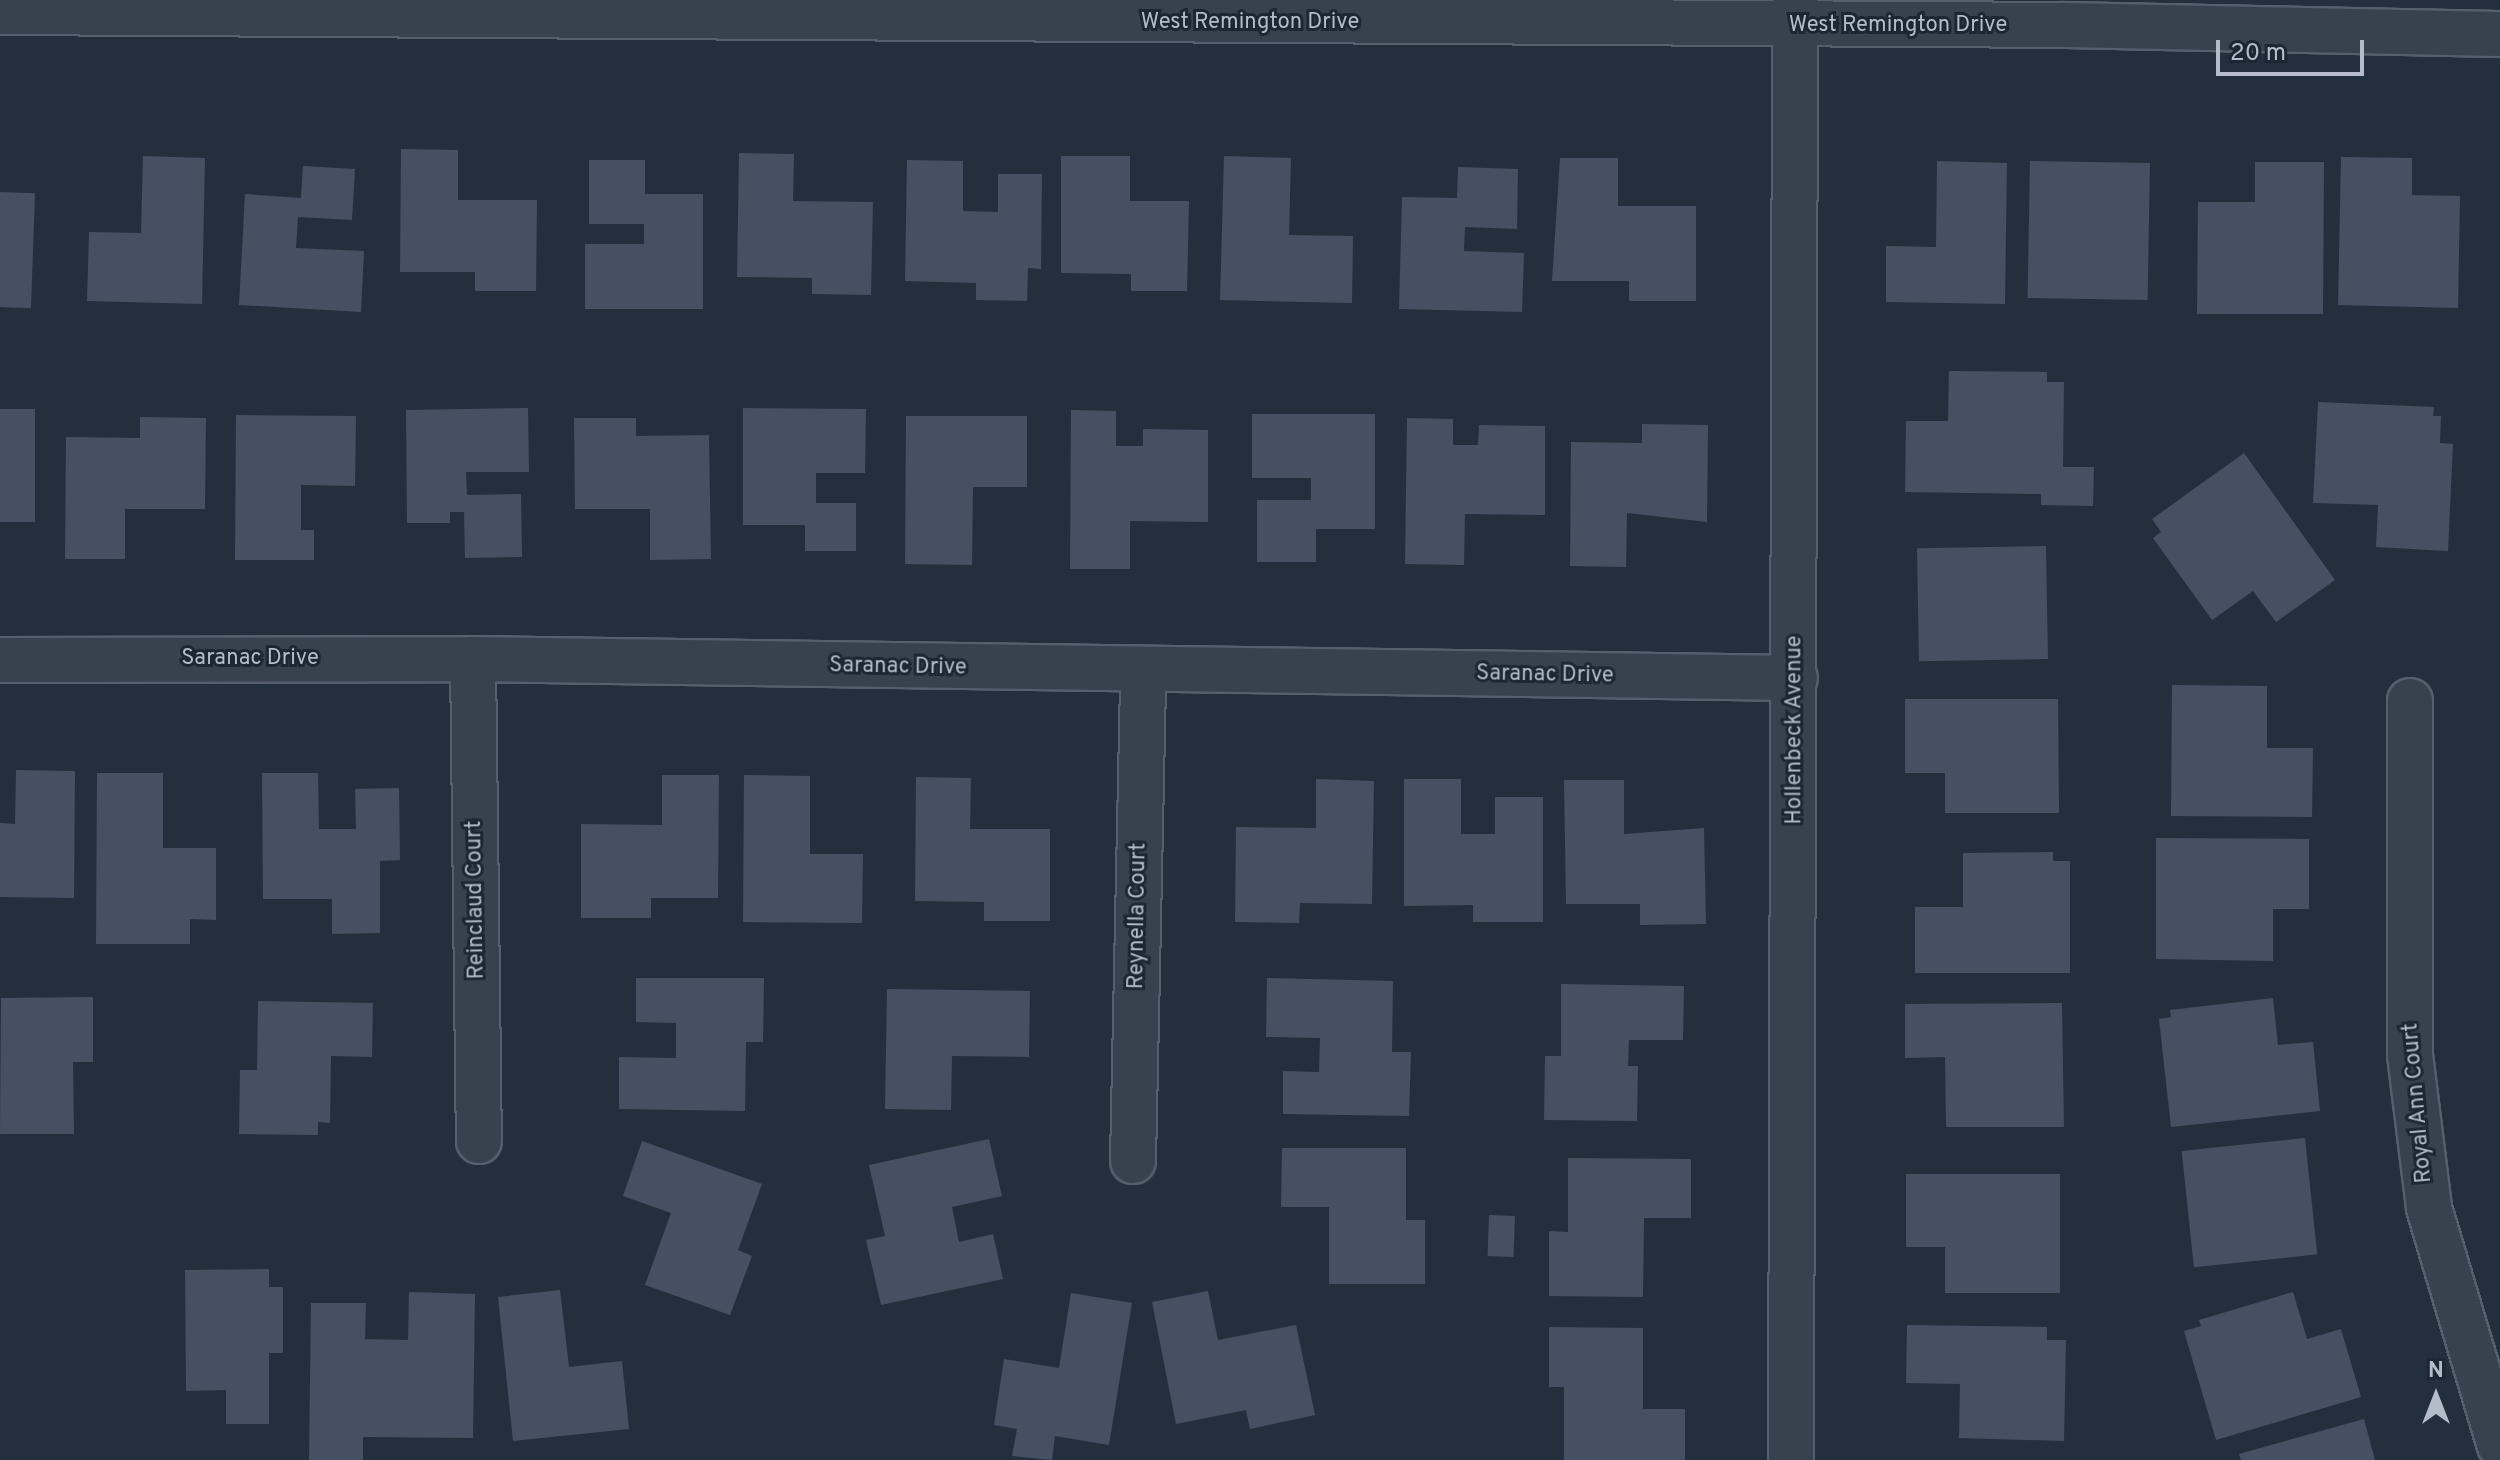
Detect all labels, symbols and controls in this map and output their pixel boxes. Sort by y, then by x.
street label: West Remington Drive [1141,10,1359,36]
street label: West Remington Drive [1789,13,2007,39]
scale bar [2220,24,2368,74]
text: 20 m [2230,39,2286,69]
street label: Hollenbeck Avenue [1782,635,1808,825]
street label: Saranac Drive [181,646,319,672]
street label: Saranac Drive [829,653,967,681]
street label: Saranac Drive [1476,661,1614,689]
street label: Reinclaud Court [461,820,491,980]
street label: Reynella Court [1124,843,1152,989]
street label: Royal Ann Court [2398,1021,2438,1185]
north arrow [2396,1356,2476,1436]
text: N [2428,1358,2444,1385]

